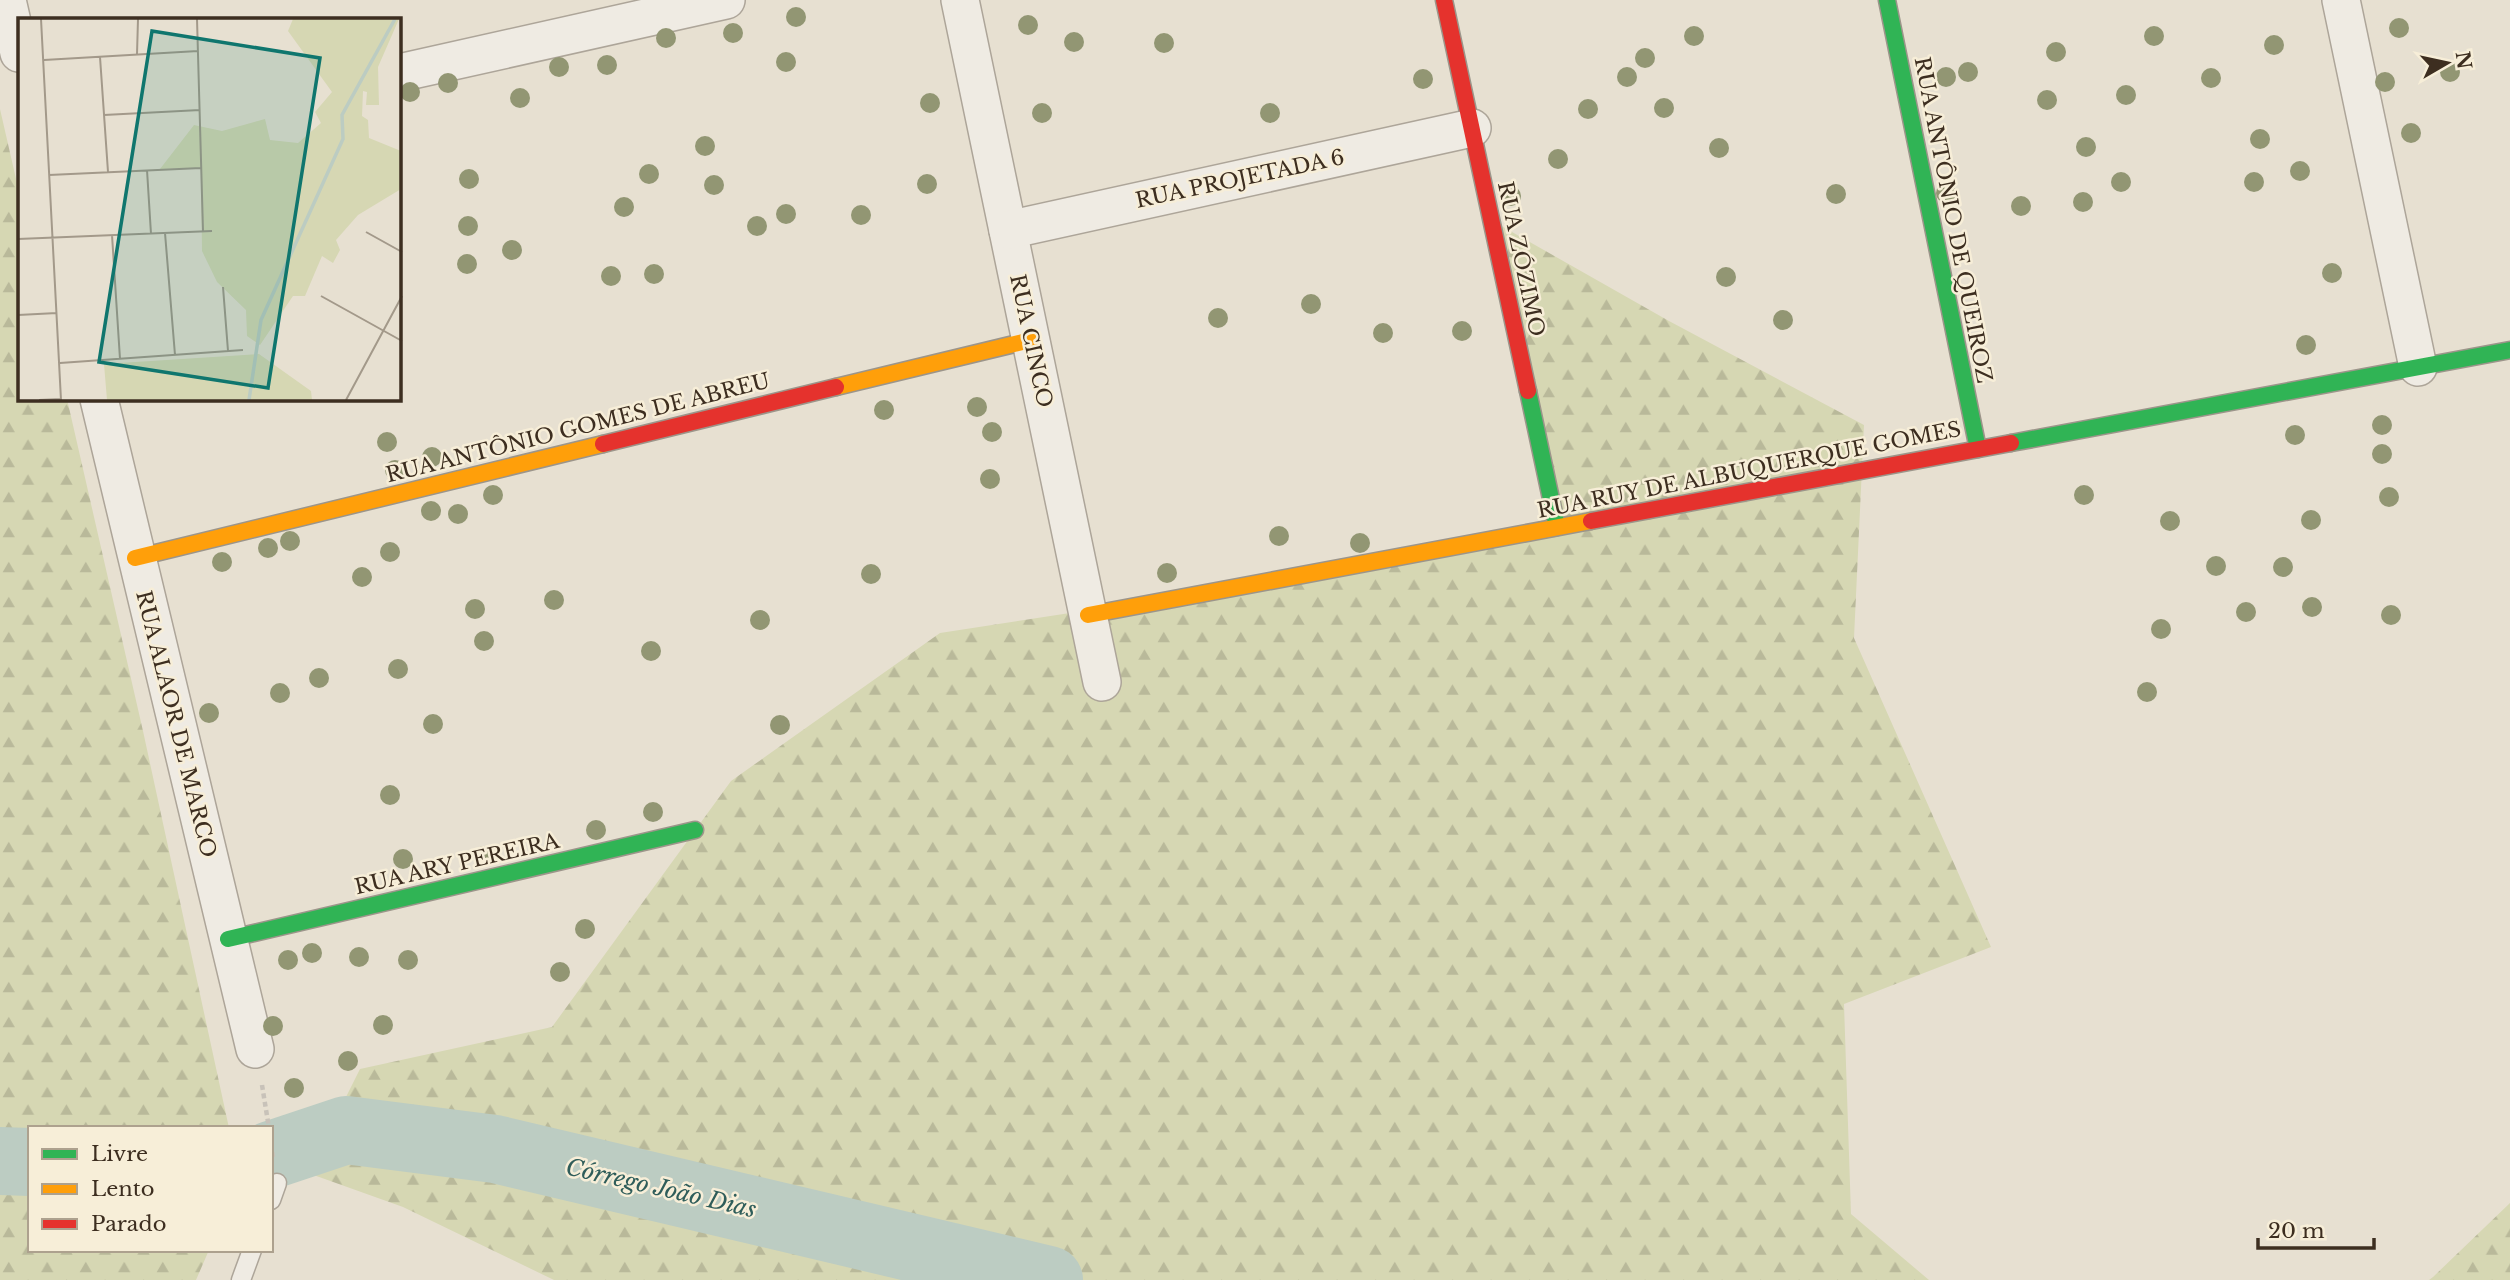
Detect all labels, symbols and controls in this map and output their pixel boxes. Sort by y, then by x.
inset map [18,18,401,401]
north arrow [2412,28,2482,98]
text: N [2451,50,2476,71]
street label: RUA ANTÔNIO DE QUEIROZ [1909,55,1997,385]
street label: RUA PROJETADA 6 [1133,144,1347,214]
street label: RUA ZÓZIMO [1492,179,1550,339]
street label: RUA CINCO [1004,272,1058,410]
street label: RUA ANTÔNIO GOMES DE ABREU [383,368,773,488]
street label: RUA RUY DE ALBUQUERQUE GOMES [1535,416,1963,524]
street label: RUA ALAOR DE MARCO [130,588,222,860]
street label: RUA ARY PEREIRA [352,828,563,900]
legend [28,1126,273,1252]
text: Livre [91,1141,148,1167]
water label: Córrego João Dias [563,1152,759,1224]
text: Lento [91,1176,154,1202]
scale bar [2258,1206,2374,1250]
text: Parado [91,1211,166,1237]
text: 20 m [2268,1218,2325,1244]

